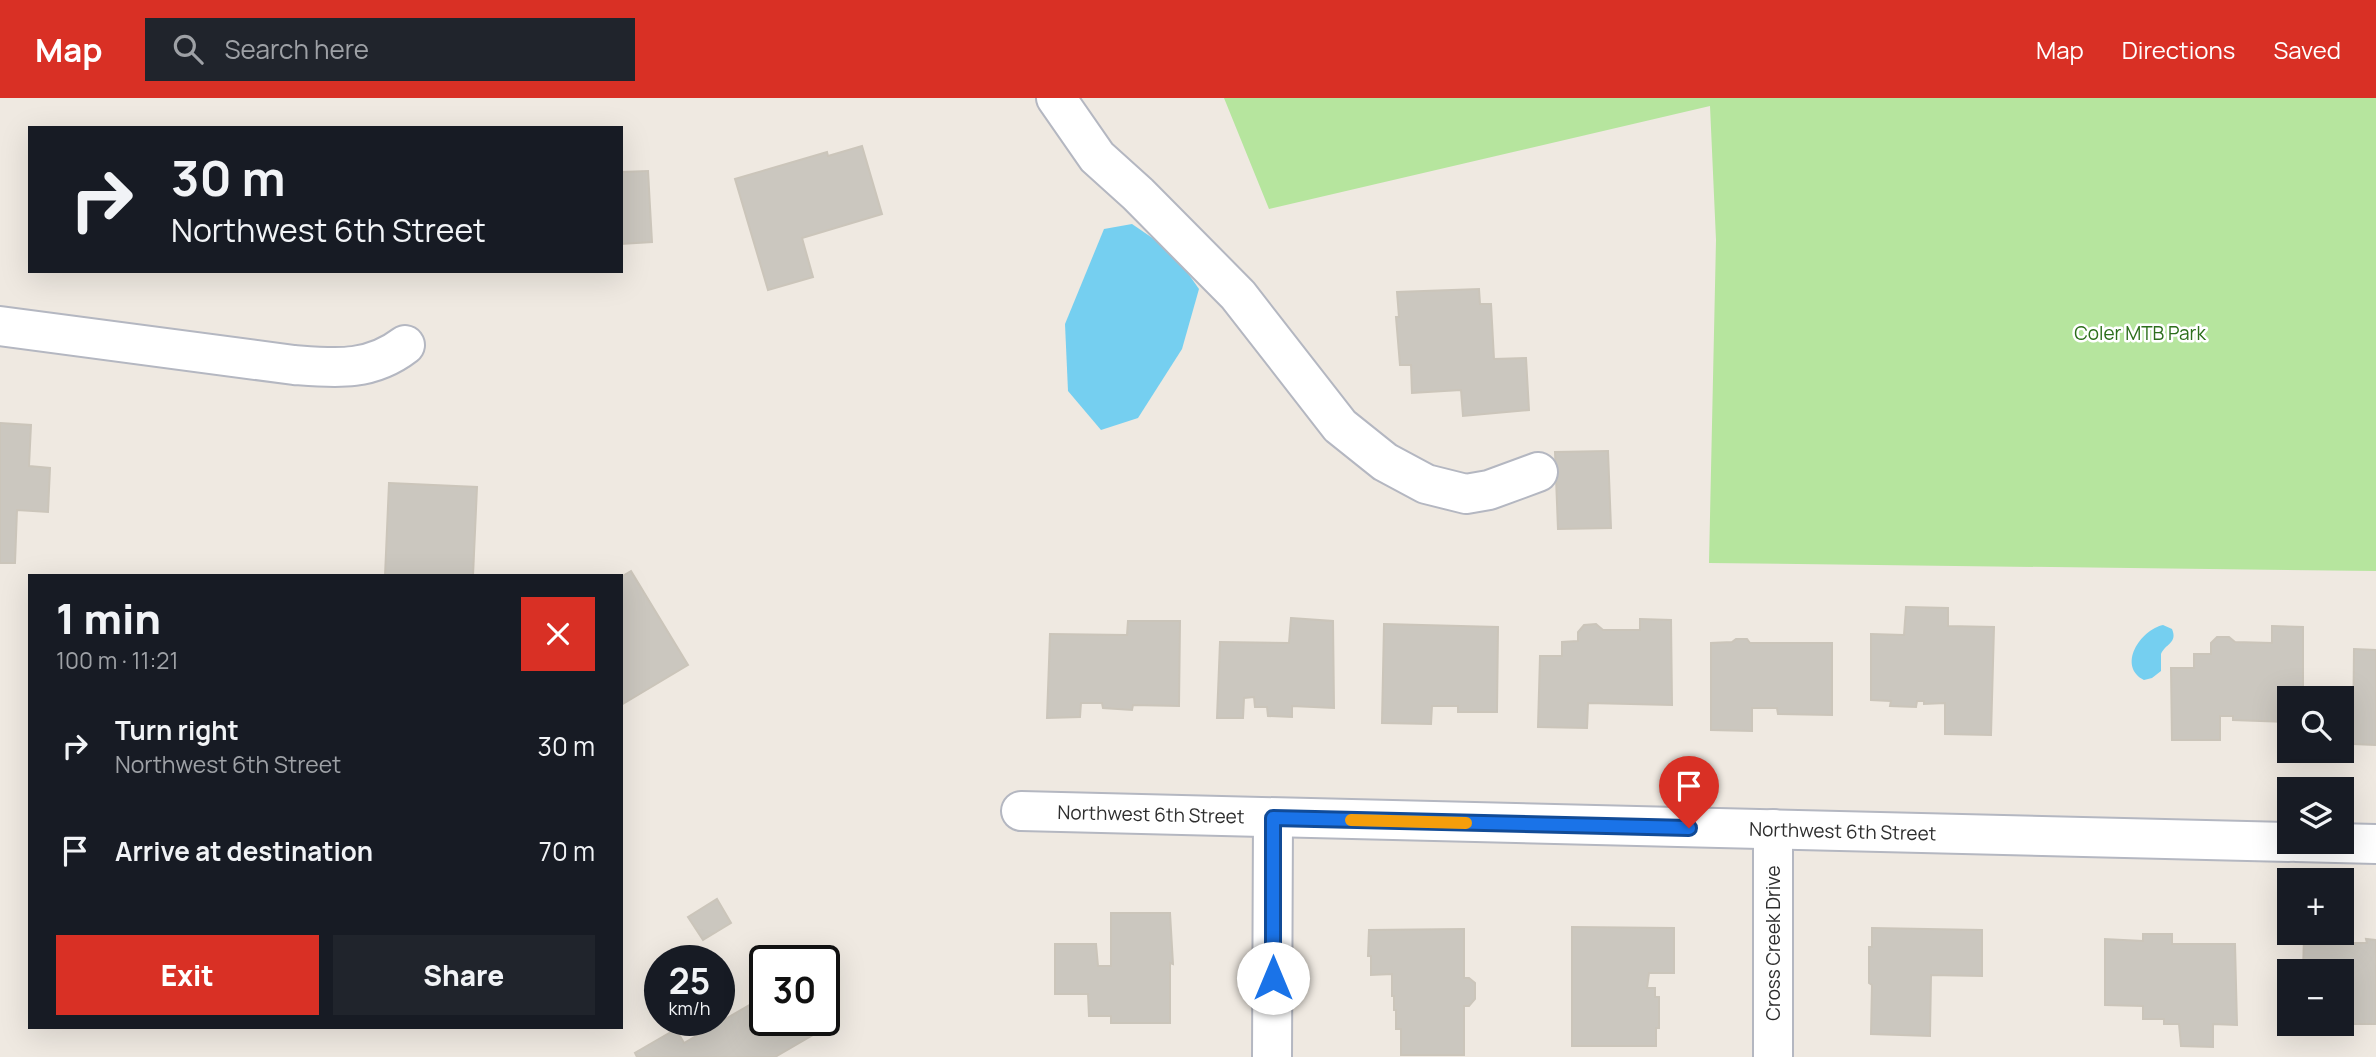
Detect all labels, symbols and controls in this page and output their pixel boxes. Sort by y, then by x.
search box [145,18,635,81]
text: Map [35,27,103,72]
icon: search [169,30,207,68]
text: Search here [225,31,369,67]
text: Map [2036,33,2084,66]
text: Directions [2122,33,2235,66]
text: Saved [2273,33,2341,66]
text: 30 m [171,144,286,211]
icon: right [56,154,147,245]
text: Northwest 6th Street [171,208,486,252]
park label: Coler MTB Park [2074,320,2206,346]
text: 1 min [56,589,161,647]
button: close [521,597,595,671]
text: 100 m · 11:21 [56,644,178,676]
map controls [2277,686,2354,1036]
button: search [2277,686,2354,763]
text: Turn right [115,712,239,748]
icon: right [56,727,94,765]
text: 30 m [538,728,595,764]
text: Northwest 6th Street [115,748,341,780]
pin [1659,756,1719,828]
icon: arrive [1670,767,1708,805]
button: layers [2277,777,2354,854]
street label: Northwest 6th Street [1057,799,1245,829]
street label: Northwest 6th Street [1749,816,1937,846]
icon: arrive [56,832,94,870]
text: Arrive at destination [115,833,373,869]
text: 70 m [539,833,595,869]
street label: Cross Creek Drive [1760,865,1786,1021]
button: + [2277,868,2354,945]
button: Exit [56,935,319,1015]
button: Share [333,935,595,1015]
position arrow [1236,941,1310,1015]
speed limit sign: 30 [749,945,840,1036]
text: 25 [669,957,710,1005]
button: − [2277,959,2354,1036]
text: km/h [669,996,710,1020]

